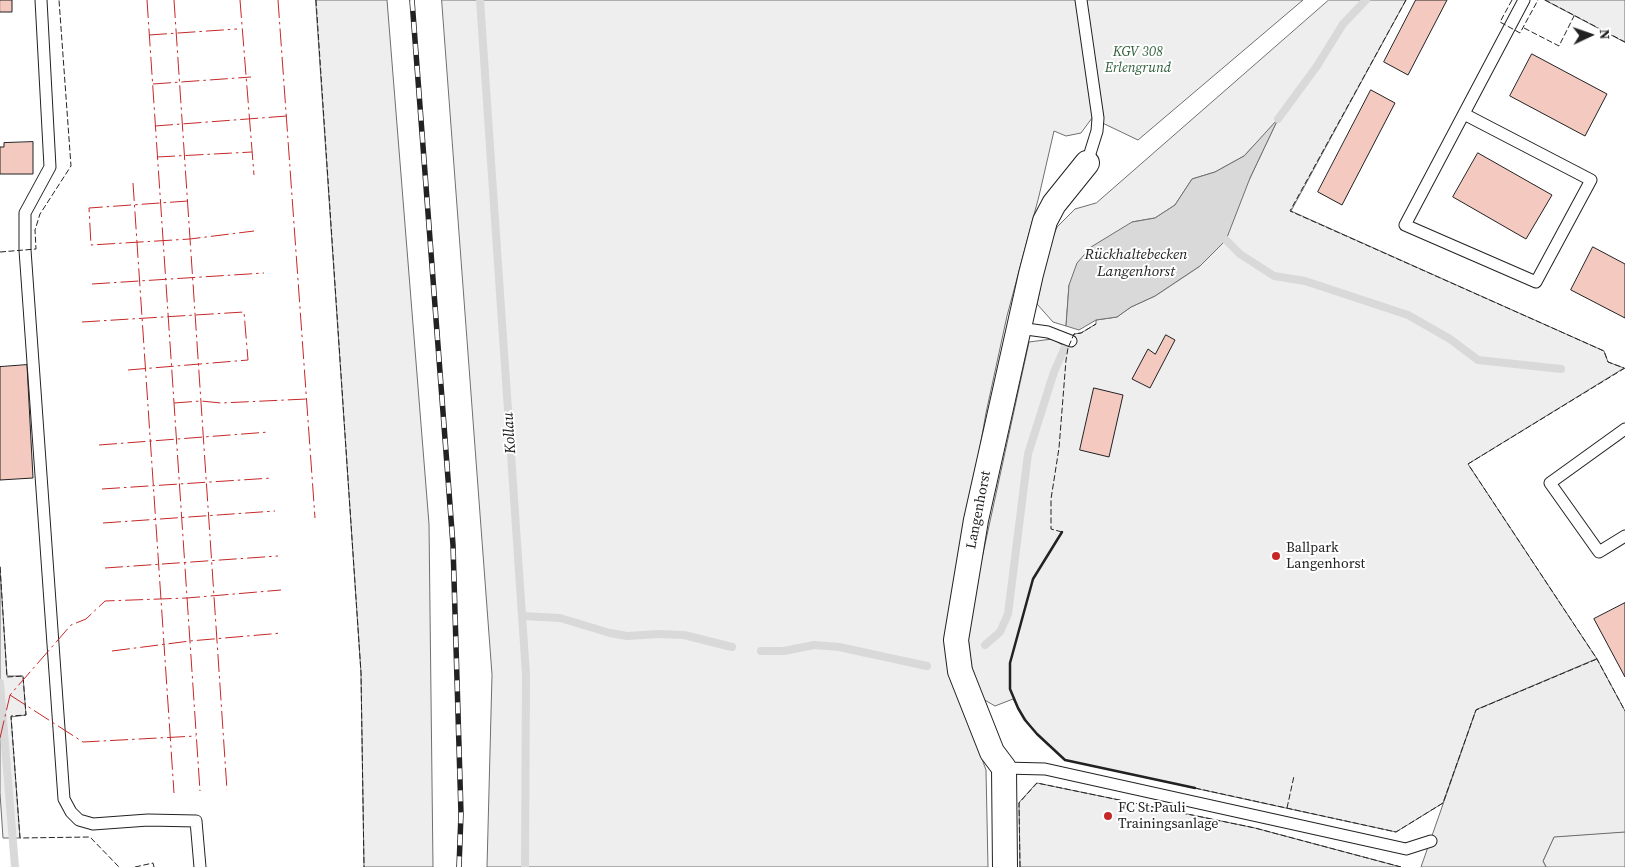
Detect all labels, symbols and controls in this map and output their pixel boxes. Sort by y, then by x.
north arrow [1565,10,1615,60]
text: N [1595,29,1615,40]
park label: KGV 308 Erlengrund [1105,44,1171,76]
water label: Rückhaltebecken Langenhorst [1085,246,1187,281]
water label: Kollau [500,412,520,454]
street label: Langenhorst [963,470,995,550]
place label: Ballpark Langenhorst [1286,540,1365,572]
marker: Ballpark Langenhorst [1270,550,1282,562]
place label: FC St.Pauli Trainingsanlage [1118,800,1218,832]
marker: FC St.Pauli Trainingsanlage [1102,810,1114,822]

